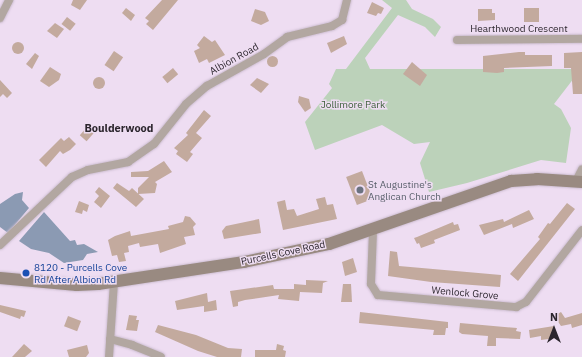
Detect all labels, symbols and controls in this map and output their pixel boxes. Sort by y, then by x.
street label: Hearthwood Crescent [470,23,568,35]
street label: Albion Road [207,41,261,77]
park label: Jollimore Park [321,99,385,111]
district label: Boulderwood [84,121,154,135]
place label: St Augustine's Anglican Church [368,178,441,202]
marker: St Augustine's Anglican Church [355,185,365,195]
street label: Purcells Cove Road [240,238,326,268]
place label: 8120 - Purcells Cove Rd After Albion Rd [34,261,127,284]
marker: 8120 - Purcells Cove Rd After Albion Rd [21,268,31,278]
street label: Wenlock Grove [431,284,499,302]
north arrow [534,309,574,349]
text: N [550,310,558,324]

